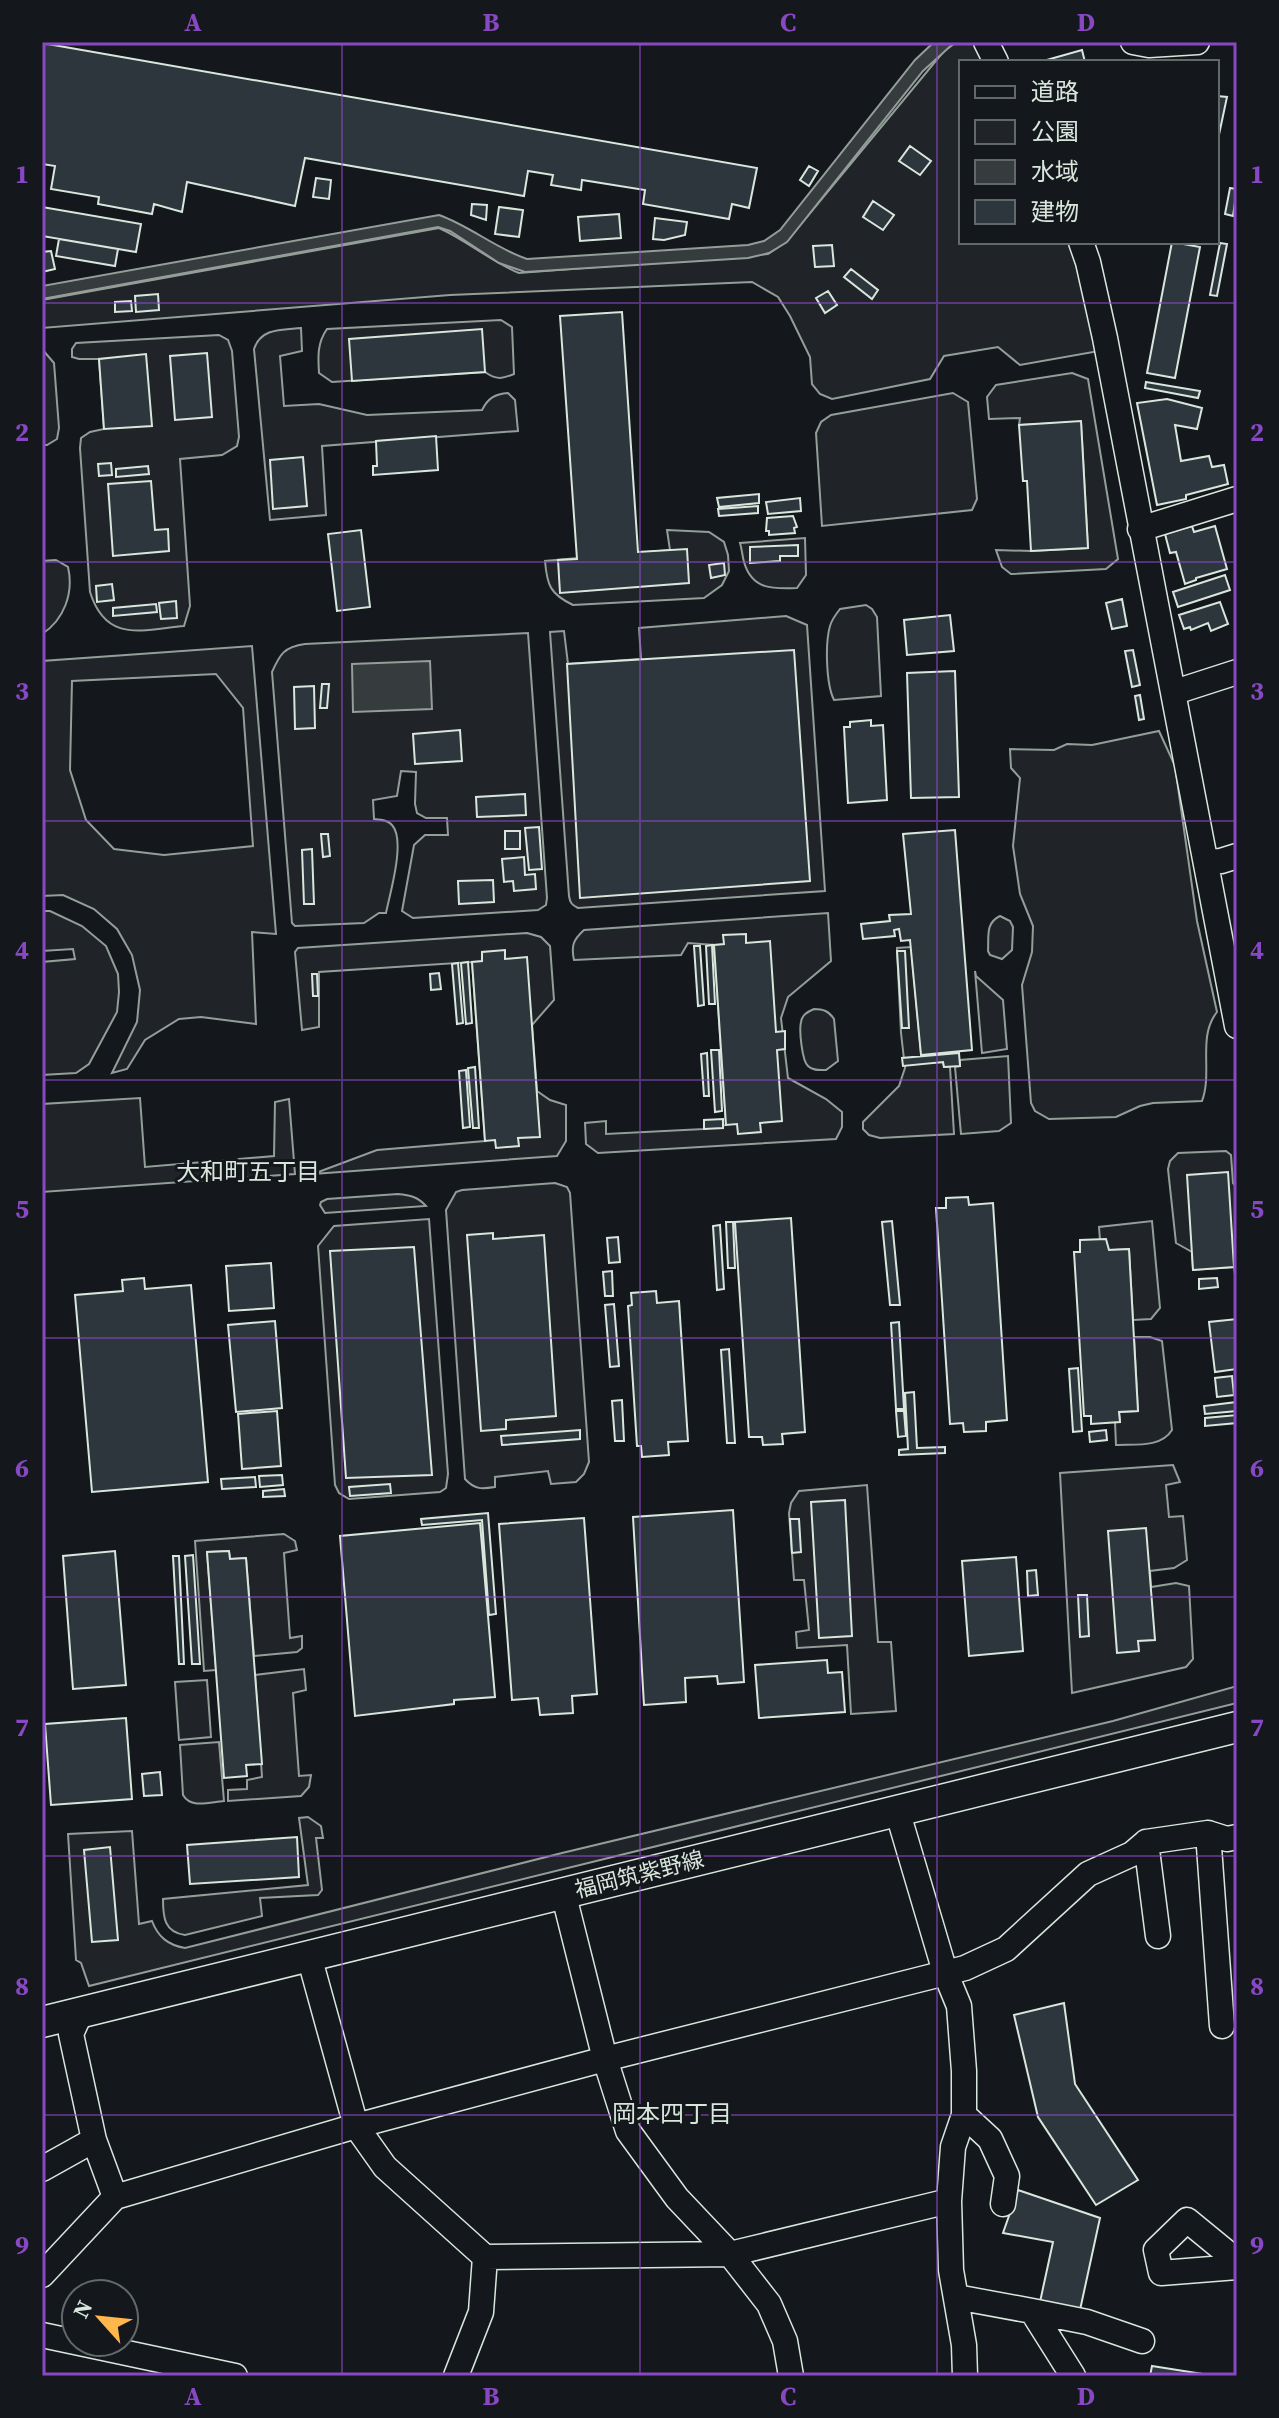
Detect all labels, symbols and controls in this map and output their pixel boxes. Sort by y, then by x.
text: A [184,4,202,40]
text: B [483,4,500,40]
text: C [780,4,796,40]
text: D [1077,4,1095,40]
legend [959,60,1219,244]
text: 道路 [1031,75,1079,108]
text: 公園 [1031,115,1079,148]
text: 水域 [1031,155,1079,188]
text: 1 [15,156,29,192]
text: 1 [1250,156,1264,192]
text: 建物 [1031,195,1079,228]
text: 2 [15,414,29,450]
text: 2 [1250,414,1264,450]
text: 3 [15,673,29,709]
text: 3 [1250,673,1264,709]
text: 4 [15,932,29,968]
text: 4 [1250,932,1264,968]
district label: 大和町五丁目 [176,1155,320,1188]
text: 5 [15,1191,29,1227]
text: 5 [1250,1191,1264,1227]
text: 6 [15,1450,29,1486]
text: 6 [1250,1450,1264,1486]
text: 7 [15,1709,29,1745]
text: 7 [1250,1709,1264,1745]
street label: 福岡筑紫野線 [571,1843,707,1905]
text: 8 [15,1968,29,2004]
text: 8 [1250,1968,1264,2004]
district label: 岡本四丁目 [612,2097,732,2130]
text: 9 [15,2227,29,2263]
text: 9 [1250,2227,1264,2263]
north arrow [60,2278,140,2358]
text: N [65,2295,99,2323]
text: A [184,2378,202,2414]
text: B [483,2378,500,2414]
text: C [780,2378,796,2414]
text: D [1077,2378,1095,2414]

